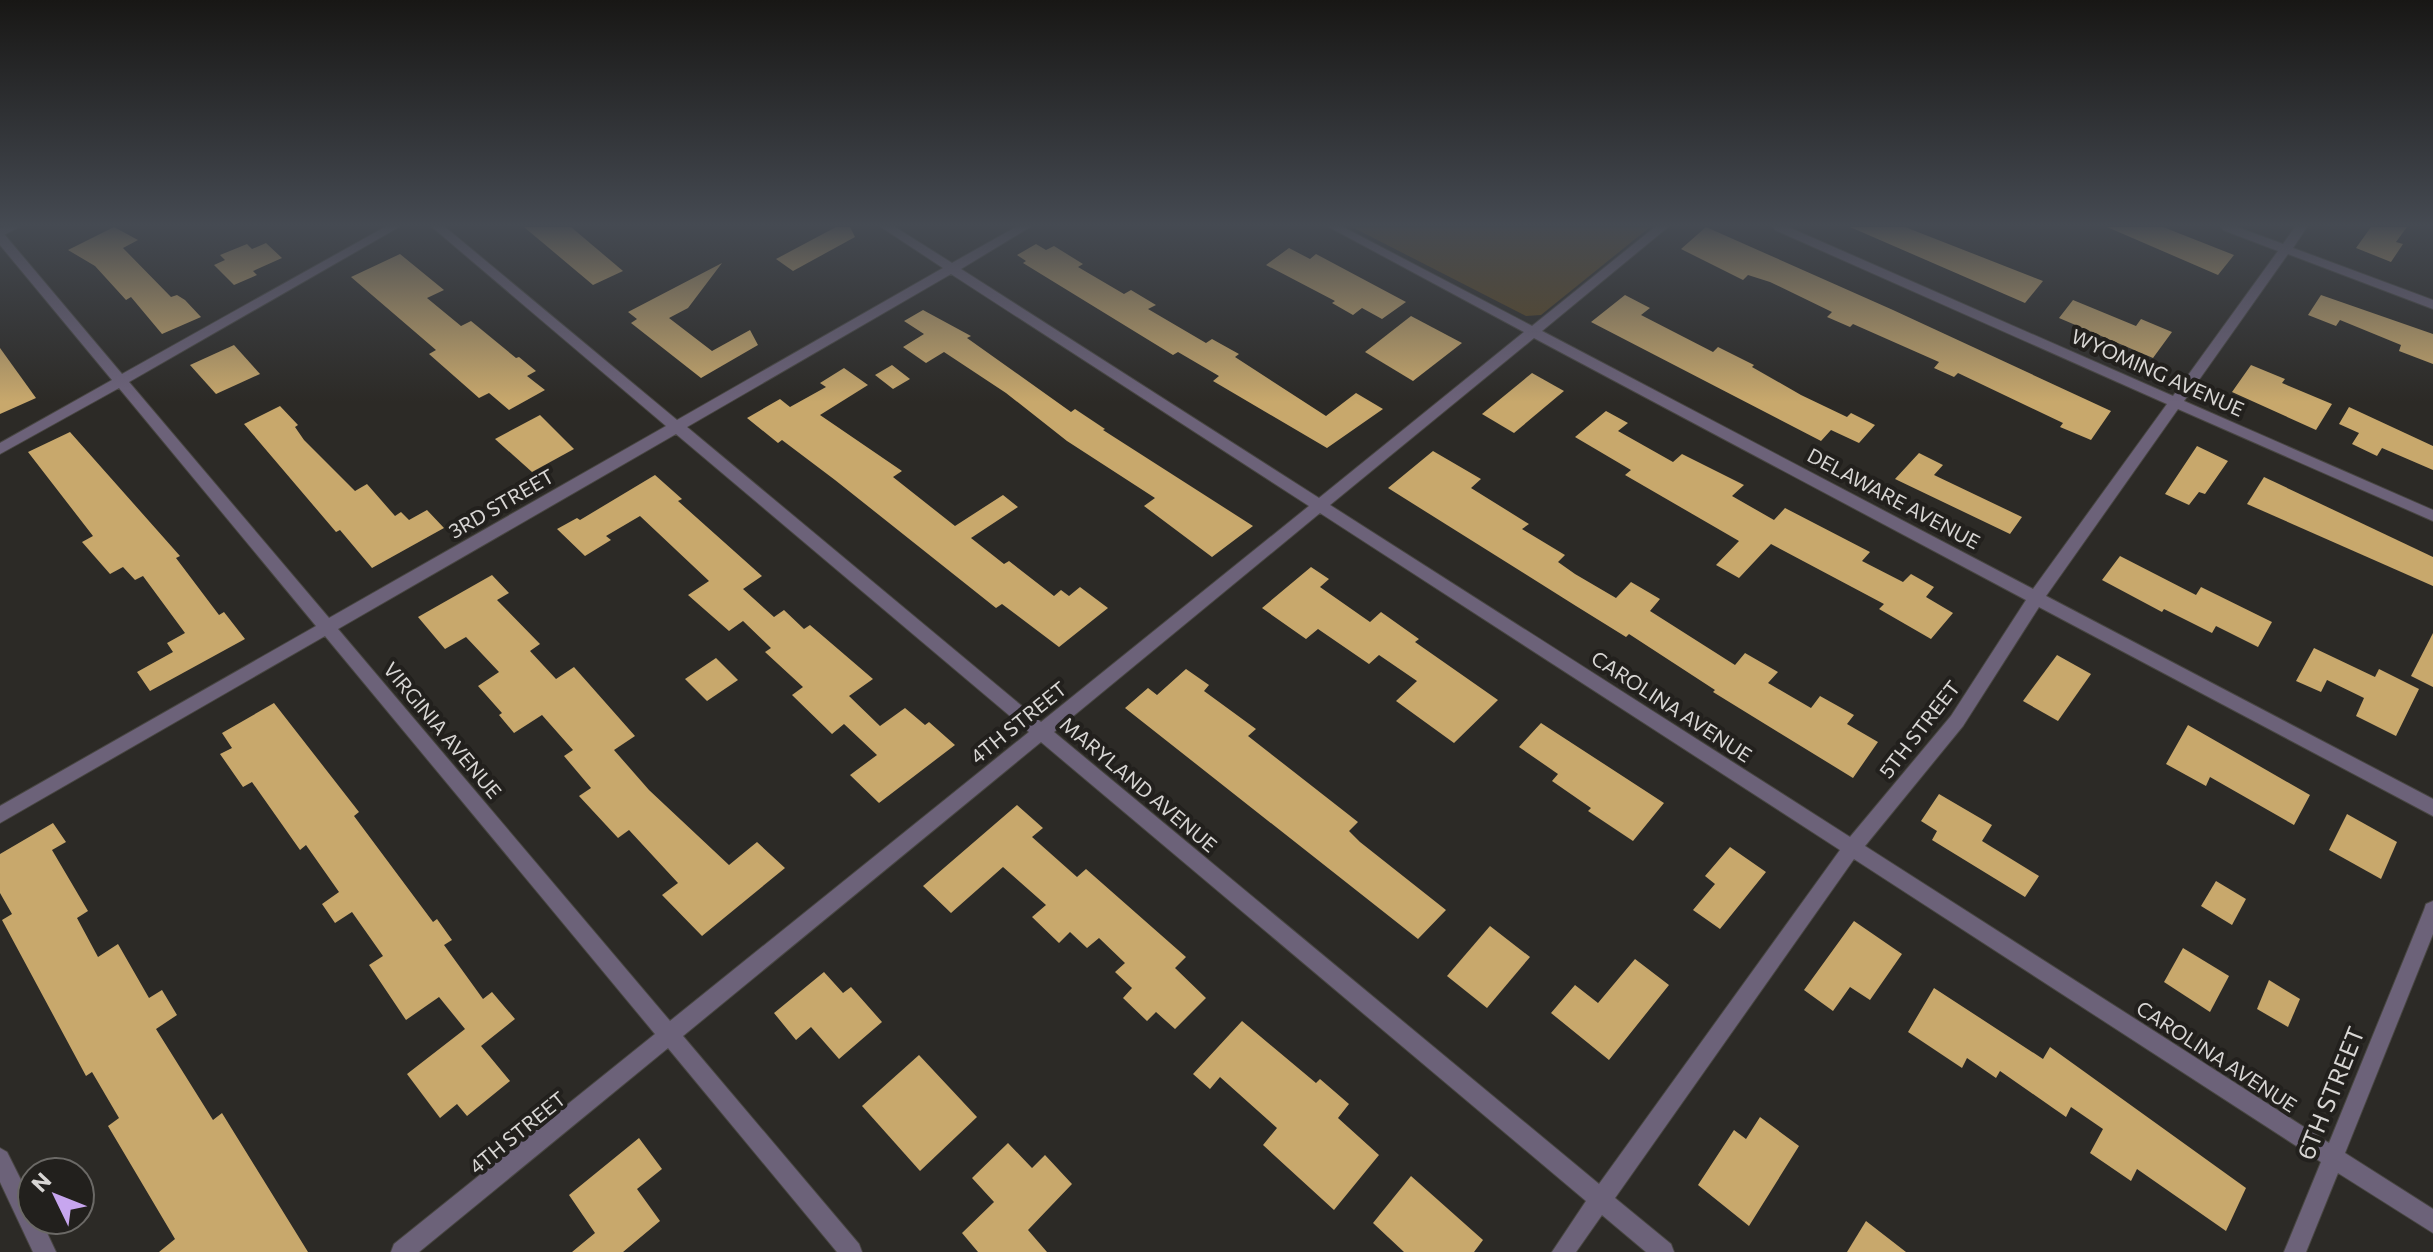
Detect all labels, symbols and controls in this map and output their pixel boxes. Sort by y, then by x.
street label: WYOMING AVENUE [2068,323,2248,421]
street label: DELAWARE AVENUE [1804,442,1984,554]
street label: 3RD STREET [444,463,558,543]
street label: CAROLINA AVENUE [1587,645,1757,767]
street label: VIRGINIA AVENUE [379,657,507,803]
street label: 5TH STREET [1874,675,1965,782]
street label: 4TH STREET [965,676,1071,768]
street label: MARYLAND AVENUE [1056,711,1222,857]
street label: CAROLINA AVENUE [2132,995,2302,1117]
street label: 6TH STREET [2290,1022,2370,1164]
street label: 4TH STREET [464,1086,570,1178]
north arrow [16,1156,96,1236]
text: N [26,1167,57,1197]

